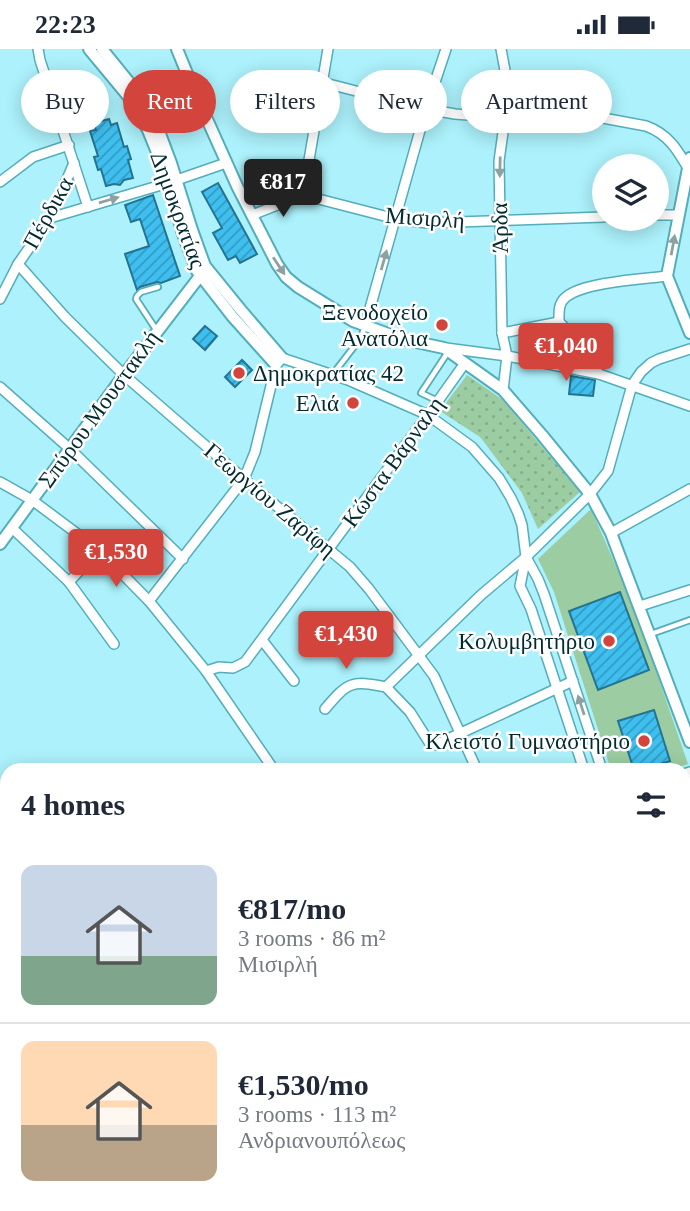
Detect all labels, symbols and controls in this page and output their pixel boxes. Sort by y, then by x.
text: 22:23 [35,10,96,39]
chip: Buy [21,70,109,133]
chip: Rent [123,70,216,133]
chip: Filters [230,70,340,133]
chip: New [354,70,447,133]
chip: Apartment [461,70,612,133]
street label: Δημοκρατίας [145,148,211,272]
map controls [592,154,669,231]
button: layers [592,154,669,231]
one-way arrow [494,157,505,179]
pin: €817 [242,159,324,219]
text: €817 [260,169,306,194]
street label: Πέρδικα [18,173,78,253]
one-way arrow [99,195,120,205]
street label: Άρδα [487,202,513,254]
street label: Μισιρλή [384,203,466,233]
one-way arrow [668,234,679,256]
one-way arrow [380,249,390,270]
one-way arrow [272,256,285,275]
place label: Ξενοδοχείο Ανατόλια [322,300,428,351]
marker: Ξενοδοχείο Ανατόλια [434,317,450,333]
pin: €1,040 [509,323,623,383]
street label: Σπύρου Μουστακλή [34,326,164,492]
text: €1,040 [534,333,598,358]
place label: Δημοκρατίας 42 [253,361,404,386]
marker: Δημοκρατίας 42 [231,365,247,381]
place label: Ελιά [296,391,339,416]
street label: Κώστα Βάρναλη [337,392,449,532]
marker: Ελιά [345,395,361,411]
street label: Γεωργίου Ζαρίφη [199,438,341,562]
pin: €1,530 [59,529,173,589]
text: €1,530 [84,539,148,564]
pin: €1,430 [289,611,403,671]
text: €1,430 [314,621,378,646]
place label: Κολυμβητήριο [458,629,595,654]
marker: Κολυμβητήριο [601,633,617,649]
one-way arrow [576,694,586,715]
place label: Κλειστό Γυμναστήριο [425,729,630,754]
marker: Κλειστό Γυμναστήριο [636,733,652,749]
icon: filters [632,786,670,824]
text: 4 homes [21,788,125,821]
text: €817/mo [238,892,346,925]
icon: home [77,893,161,977]
text: 3 rooms · 86 m² [238,926,385,951]
text: Μισιρλή [238,952,318,977]
text: €1,530/mo [238,1068,369,1101]
icon: home [77,1069,161,1153]
text: 3 rooms · 113 m² [238,1102,396,1127]
text: Ανδριανουπόλεως [238,1128,405,1153]

